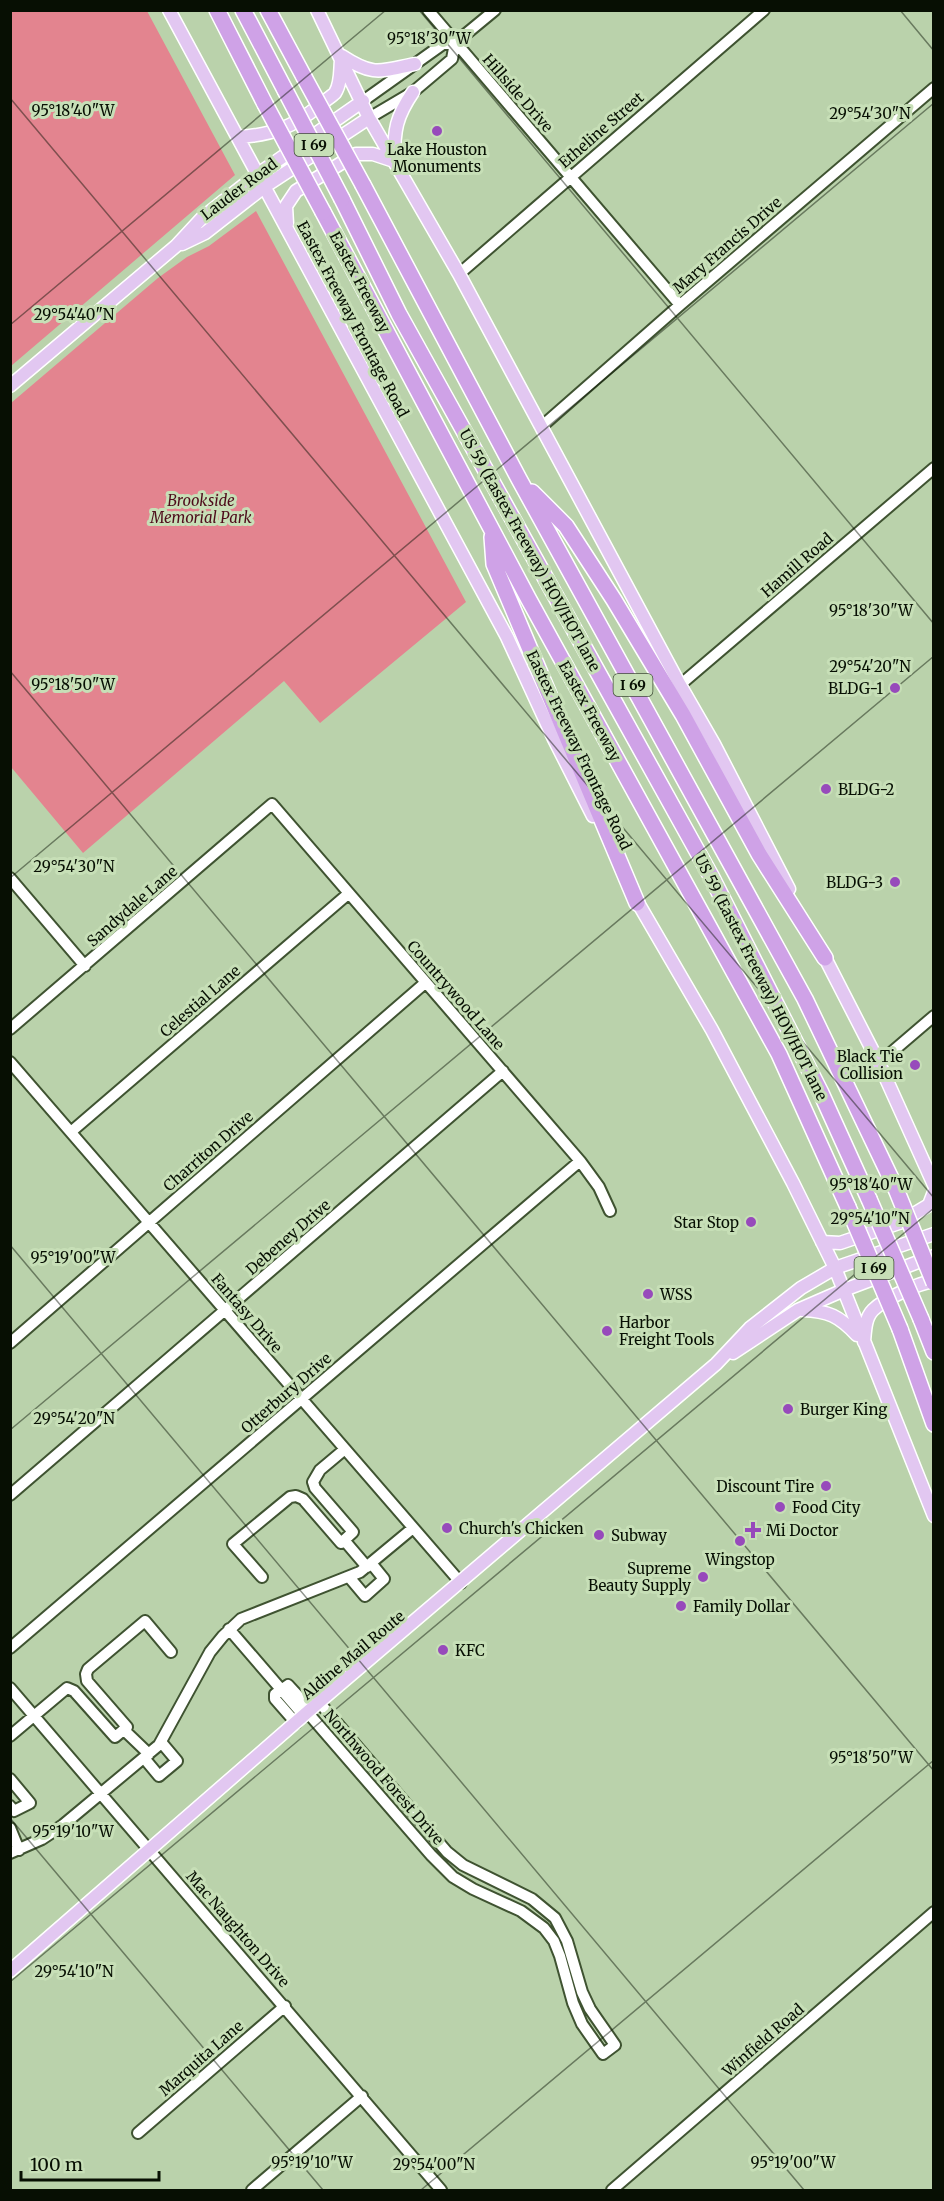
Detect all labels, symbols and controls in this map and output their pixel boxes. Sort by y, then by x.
text: 95°18'30"W [387,29,472,48]
street label: Hillside Drive [479,50,557,136]
street label: Etheline Street [555,88,648,172]
text: 95°18'40"W [31,101,116,120]
text: 29°54'30"N [829,104,911,123]
marker: Lake Houston Monuments [430,124,444,138]
road number: I 69 [294,134,334,156]
place label: Lake Houston Monuments [387,140,487,176]
street label: Lauder Road [197,154,281,224]
street label: Mary Francis Drive [669,193,785,297]
street label: Eastex Freeway Frontage Road [293,218,413,420]
street label: Eastex Freeway [325,228,395,336]
text: 29°54'40"N [34,305,115,324]
street label: US 59 (Eastex Freeway) HOV/HOT lane [455,426,605,675]
park label: Brookside Memorial Park [149,491,253,527]
street label: Hamill Road [757,529,837,601]
text: 95°18'30"W [829,601,914,620]
street label: Eastex Freeway Frontage Road [522,647,636,853]
text: 29°54'20"N [829,657,911,676]
street label: Eastex Freeway [555,658,626,765]
road number: I 69 [614,674,652,696]
text: 95°18'50"W [31,675,116,694]
place label: BLDG-1 [828,679,883,698]
marker: BLDG-1 [888,681,902,695]
place label: BLDG-2 [838,780,894,799]
marker: BLDG-2 [819,782,833,796]
street label: US 59 (Eastex Freeway) HOV/HOT lane [690,851,832,1104]
text: 29°54'30"N [33,857,115,876]
street label: Sandydale Lane [83,861,181,950]
place label: BLDG-3 [826,873,883,892]
marker: BLDG-3 [888,875,902,889]
street label: Countrywood Lane [403,936,509,1054]
street label: Celestial Lane [156,961,244,1041]
place label: Black Tie Collision [837,1047,903,1083]
marker: Black Tie Collision [908,1058,922,1072]
street label: Charriton Drive [159,1107,257,1195]
text: 95°18'40"W [829,1175,914,1194]
street label: Debeney Drive [242,1195,334,1279]
text: 29°54'10"N [830,1209,910,1228]
place label: Star Stop [674,1213,739,1232]
marker: Star Stop [744,1215,758,1229]
text: 95°19'00"W [31,1248,116,1267]
road number: I 69 [854,1257,894,1279]
street label: Fantasy Drive [207,1270,287,1357]
place label: WSS [659,1285,693,1304]
marker: WSS [641,1287,655,1301]
place label: Harbor Freight Tools [619,1313,714,1349]
marker: Harbor Freight Tools [600,1324,614,1338]
street label: Otterbury Drive [237,1349,335,1437]
place label: Burger King [800,1400,887,1419]
marker: Burger King [781,1402,795,1416]
text: 29°54'20"N [33,1409,115,1428]
place label: Discount Tire [716,1477,814,1496]
marker: Discount Tire [819,1479,833,1493]
place label: Food City [792,1498,861,1517]
marker: Food City [773,1500,787,1514]
place label: Church's Chicken [459,1519,584,1538]
marker: Church's Chicken [440,1521,454,1535]
marker: Mi Doctor [744,1521,762,1539]
place label: Mi Doctor [766,1521,839,1540]
place label: Subway [611,1526,667,1545]
marker: Subway [592,1528,606,1542]
marker: Wingstop [733,1534,747,1548]
place label: Wingstop [704,1550,775,1569]
place label: Supreme Beauty Supply [588,1559,691,1595]
marker: Supreme Beauty Supply [696,1570,710,1584]
place label: Family Dollar [693,1597,790,1616]
marker: Family Dollar [674,1599,688,1613]
street label: Aldine Mail Route [297,1606,408,1704]
place label: KFC [455,1641,485,1660]
marker: KFC [436,1643,450,1657]
street label: Northwood Forest Drive [320,1705,448,1849]
text: 95°18'50"W [829,1748,914,1767]
text: 95°19'10"W [32,1822,115,1841]
street label: Mac Naughton Drive [182,1867,294,1991]
text: 29°54'10"N [34,1962,114,1981]
street label: Winfield Road [718,1999,808,2081]
street label: Marquita Lane [155,2016,247,2100]
scale bar [21,2144,159,2182]
text: 100 m [30,2153,83,2176]
text: 95°19'10"W [271,2153,354,2172]
text: 95°19'00"W [751,2153,836,2172]
text: 29°54'00"N [393,2155,476,2174]

